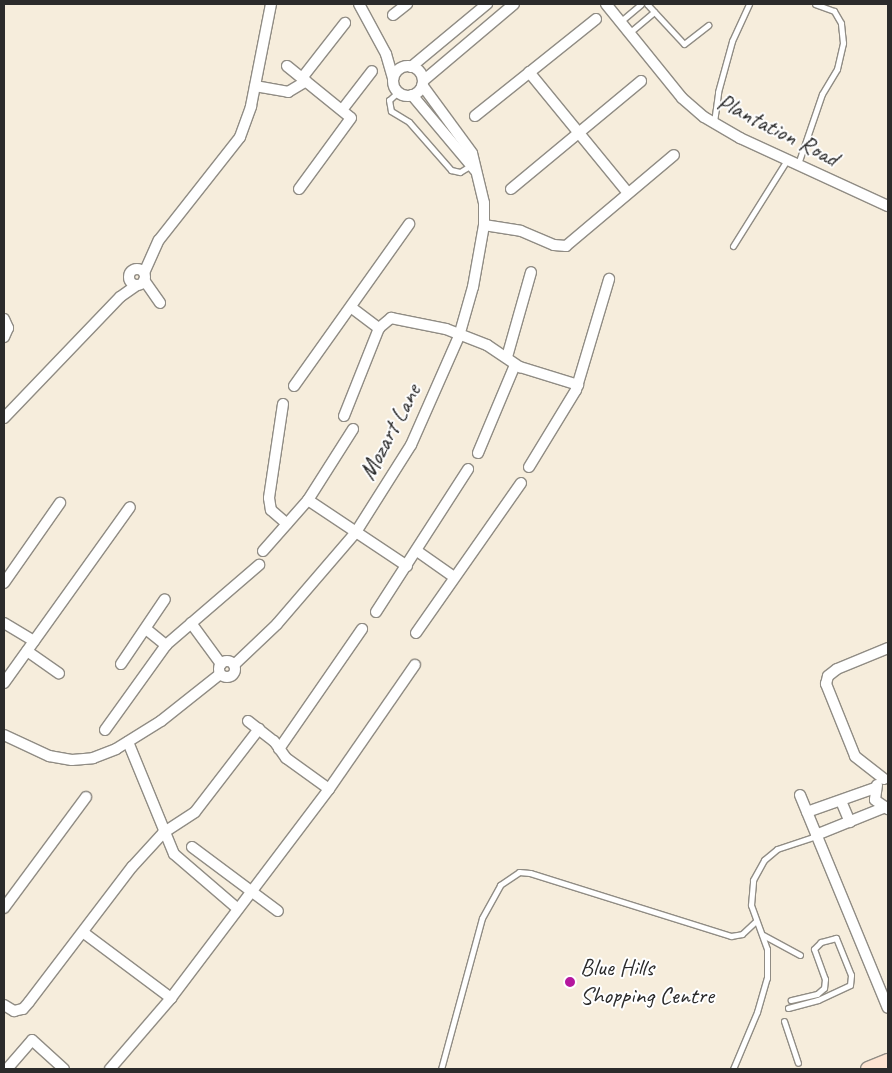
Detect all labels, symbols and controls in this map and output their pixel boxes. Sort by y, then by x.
street label: Plantation Road [713,87,843,173]
street label: Mozart Lane [353,379,427,485]
place label: Blue Hills Shopping Centre [580,954,714,1010]
marker: Blue Hills Shopping Centre [564,976,576,988]

